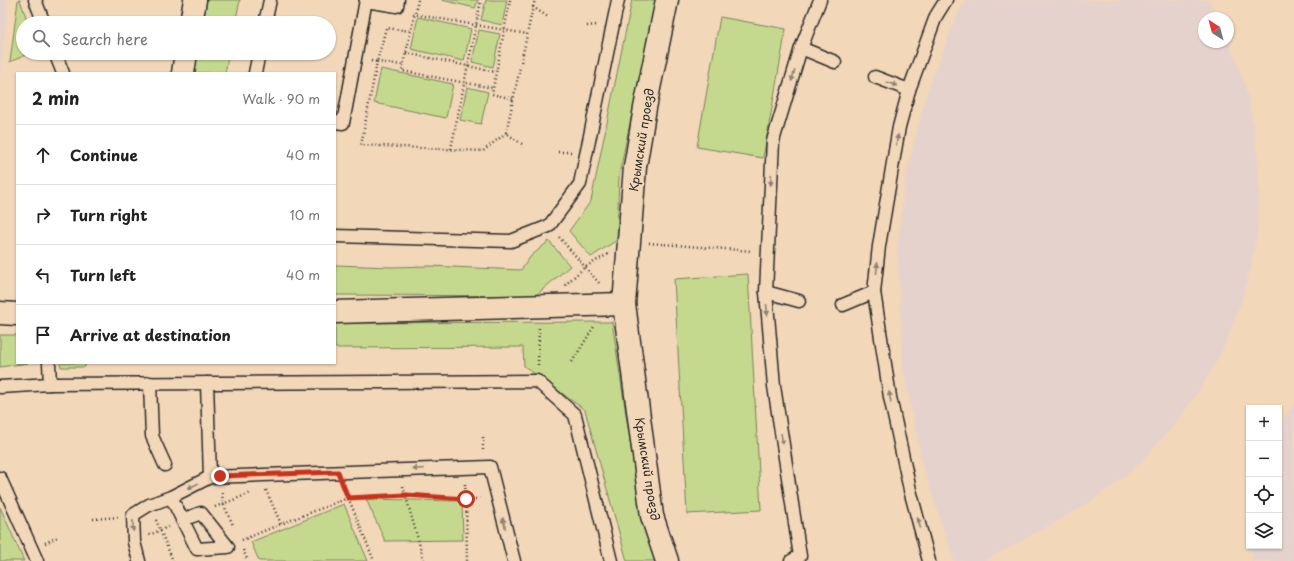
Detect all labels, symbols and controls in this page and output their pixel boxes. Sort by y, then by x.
north arrow [1198,12,1234,48]
search box [16,16,336,60]
icon: search [30,27,52,49]
text: Search here [62,27,148,50]
one-way arrow [789,71,795,83]
one-way arrow [887,81,899,87]
text: 2 min [32,85,79,111]
street label: Крымский проезд [624,87,658,193]
text: Walk · 90 m [243,89,320,108]
one-way arrow [894,134,900,146]
text: Continue [70,143,138,166]
icon: ahead [32,144,54,166]
text: 40 m [286,145,320,164]
one-way arrow [768,174,774,187]
text: Turn right [70,203,147,226]
icon: right [32,204,54,226]
text: 10 m [290,205,320,224]
one-way arrow [873,262,880,274]
text: Turn left [70,263,136,286]
icon: left [32,264,54,286]
text: 40 m [286,265,320,284]
one-way arrow [764,304,771,316]
text: Arrive at destination [70,323,231,346]
icon: arrive [32,324,54,346]
one-way arrow [887,391,893,403]
map controls [1246,405,1282,549]
button: + [1246,405,1282,441]
street label: Крымский проезд [631,416,665,522]
one-way arrow [779,433,785,445]
button: − [1246,441,1282,477]
one-way arrow [411,466,424,472]
route end [211,467,229,485]
button: locate [1246,477,1282,513]
one-way arrow [187,482,198,489]
route start [457,490,475,508]
button: layers [1246,513,1282,549]
one-way arrow [501,517,507,530]
one-way arrow [916,517,922,529]
one-way arrow [130,520,137,532]

